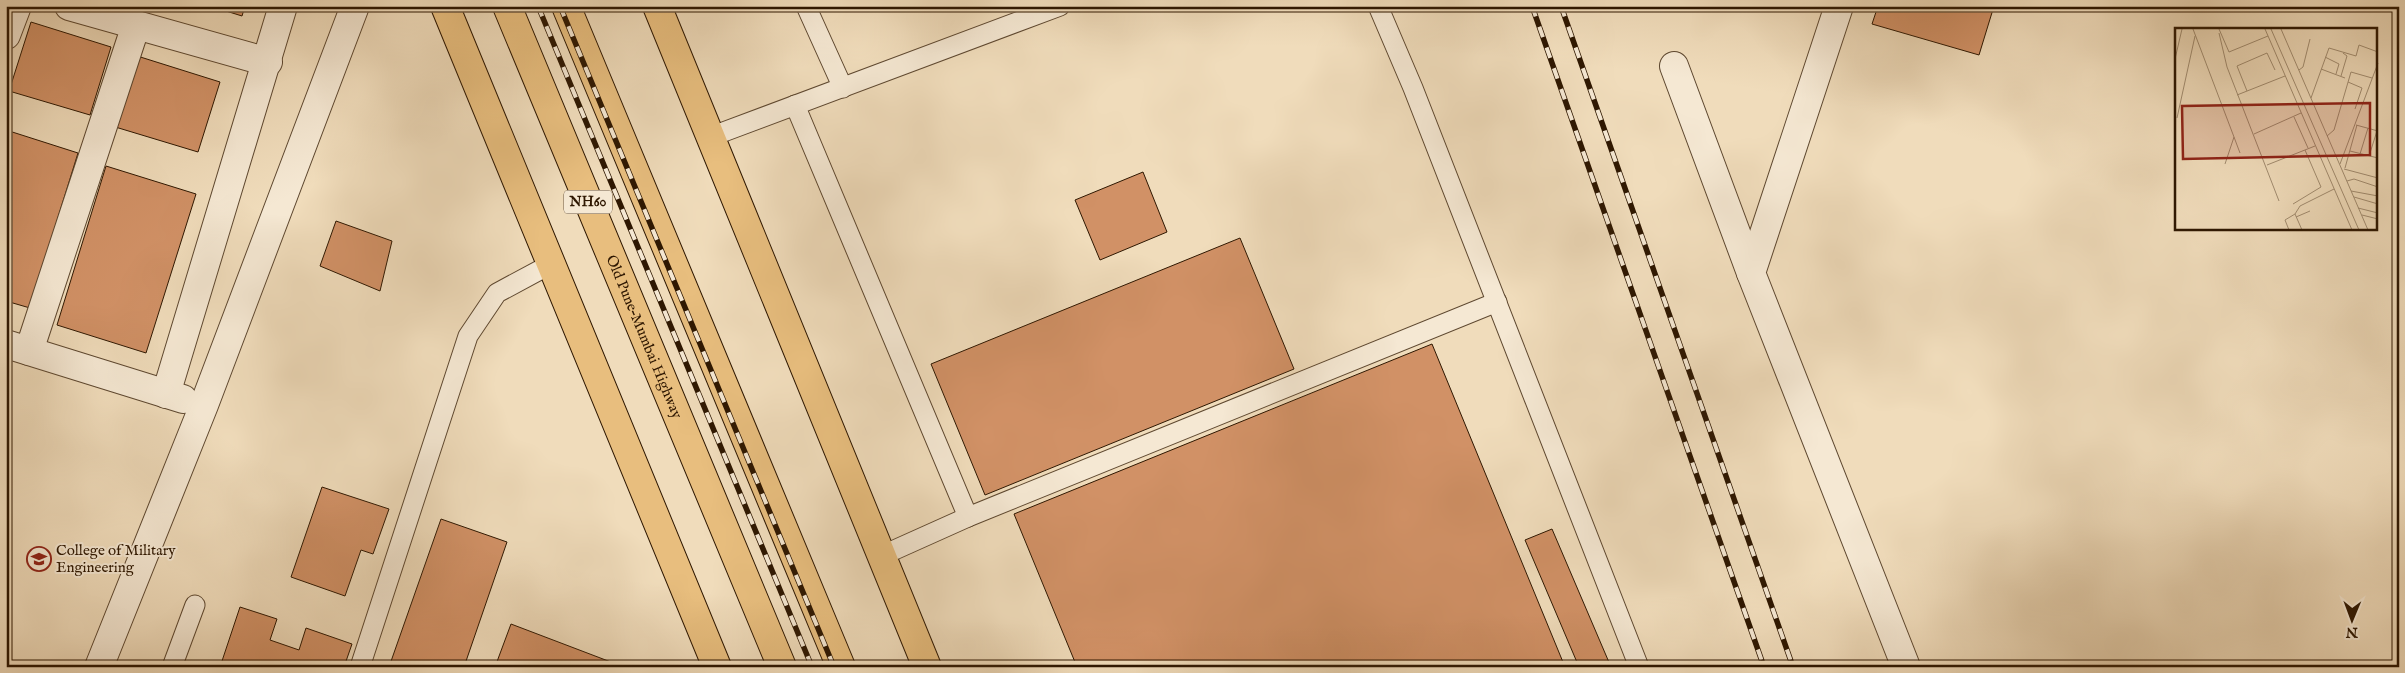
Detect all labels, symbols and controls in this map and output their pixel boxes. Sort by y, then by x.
inset map [2175,28,2378,230]
road number: NH60 [564,190,612,213]
street label: Old Pune–Mumbai Highway [602,252,687,422]
place label: College of Military Engineering [56,541,176,577]
school or university icon: College of Military Engineering [26,546,52,572]
north arrow [2328,596,2378,646]
text: N [2346,623,2359,641]

